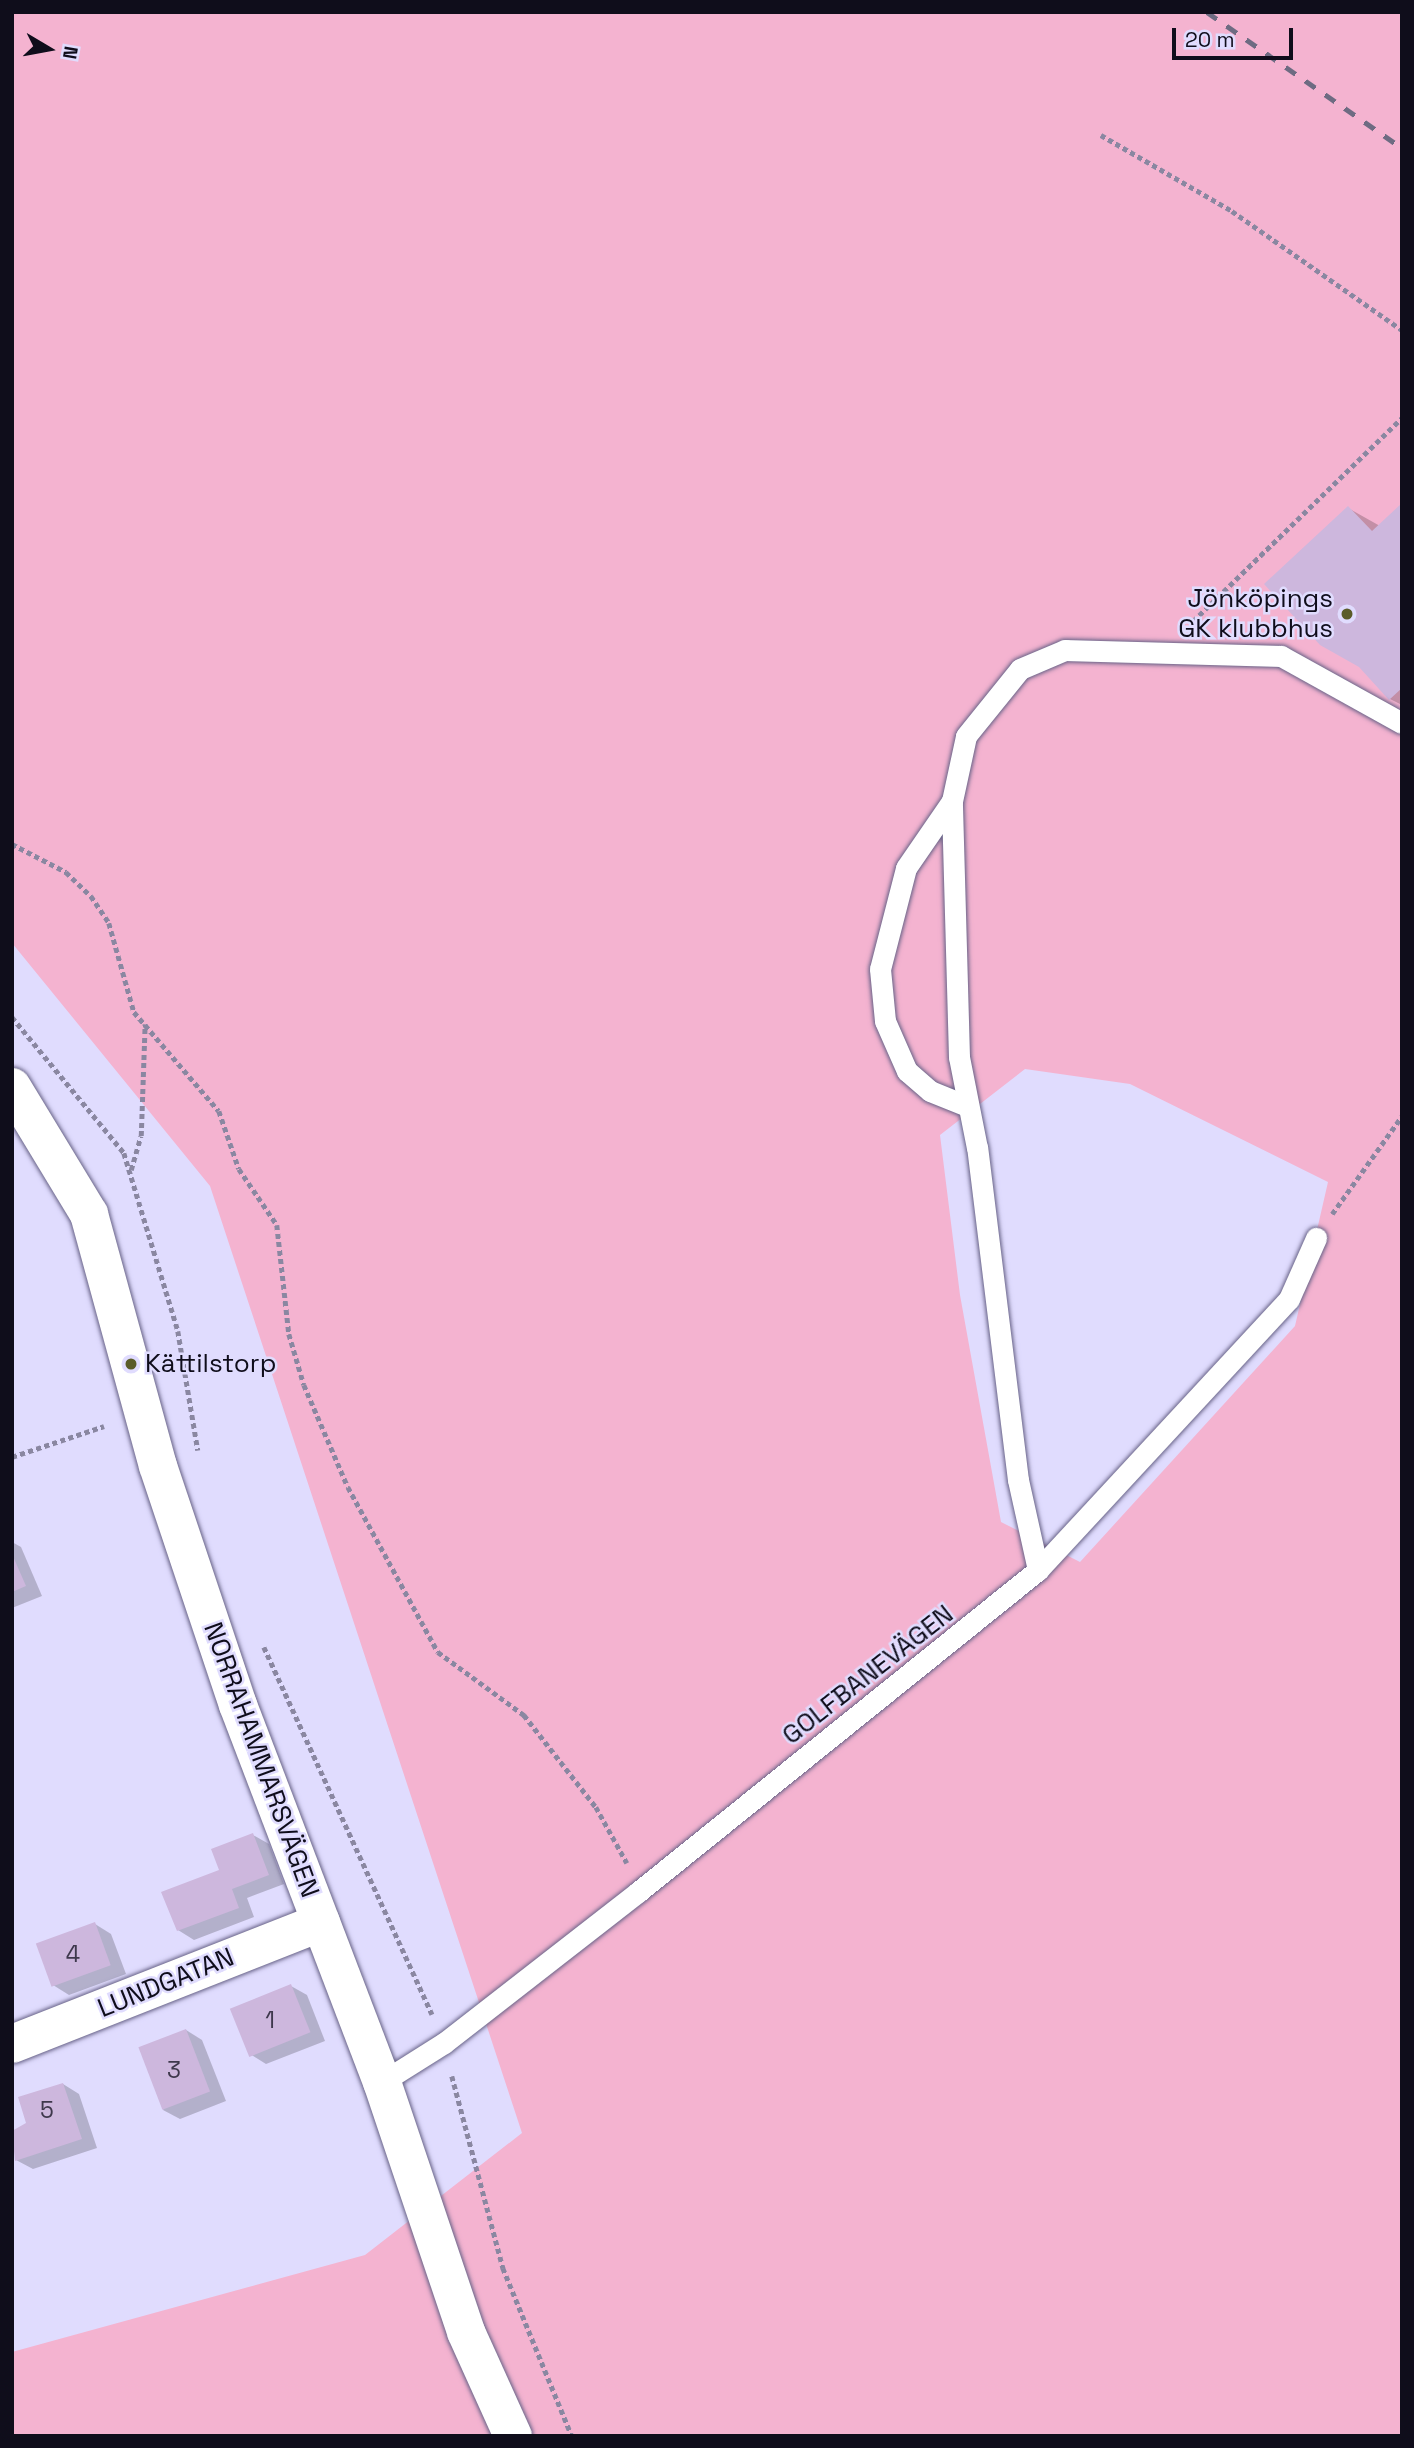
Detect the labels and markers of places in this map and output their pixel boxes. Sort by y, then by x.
place label: Jönköpings GK klubbhus [1178,583,1333,644]
marker: Jönköpings GK klubbhus [1339,606,1355,622]
place label: Kättilstorp [145,1348,276,1380]
marker: Kättilstorp [123,1356,139,1372]

